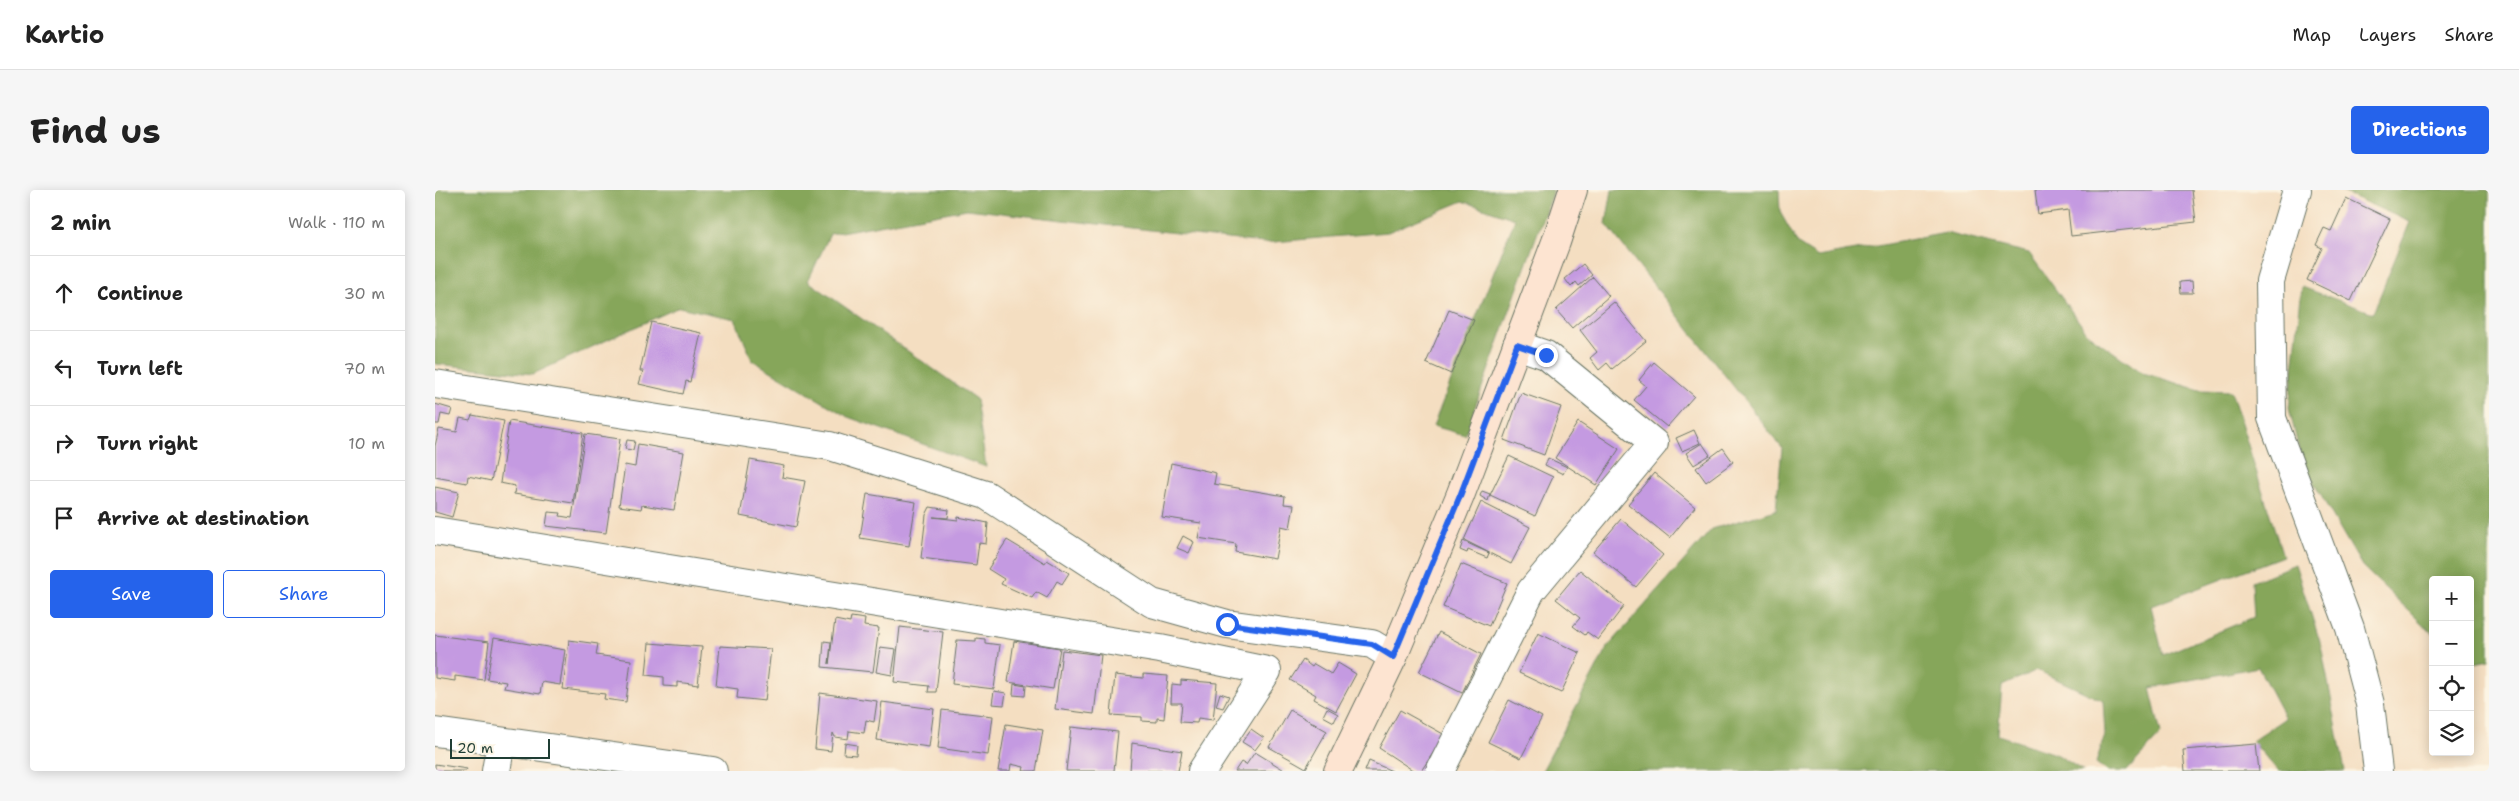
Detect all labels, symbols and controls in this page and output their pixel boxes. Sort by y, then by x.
text: Kartio [25,19,104,51]
text: Map [2293,23,2331,47]
text: Layers [2359,23,2416,47]
text: Share [2444,23,2494,47]
button: Directions [2351,106,2489,154]
text: Find us [30,107,161,154]
text: 2 min [50,209,111,237]
text: Walk · 110 m [288,212,385,233]
icon: ahead [50,279,78,307]
text: Continue [97,281,183,306]
text: 30 m [344,283,385,304]
route end [1535,344,1558,367]
icon: left [50,354,78,382]
text: Turn left [97,356,183,381]
text: 70 m [344,358,385,379]
icon: right [50,429,78,457]
text: Turn right [97,431,198,456]
text: 10 m [348,433,385,454]
icon: arrive [50,504,78,532]
text: Arrive at destination [97,506,309,531]
button: Save [50,570,213,618]
button: Share [223,570,385,618]
map controls [2429,576,2474,756]
button: + [2429,576,2474,621]
route start [1216,613,1239,636]
button: − [2429,621,2474,666]
button: locate [2429,666,2474,711]
button: layers [2429,711,2474,756]
scale bar [450,736,550,759]
text: 20 m [457,739,493,757]

